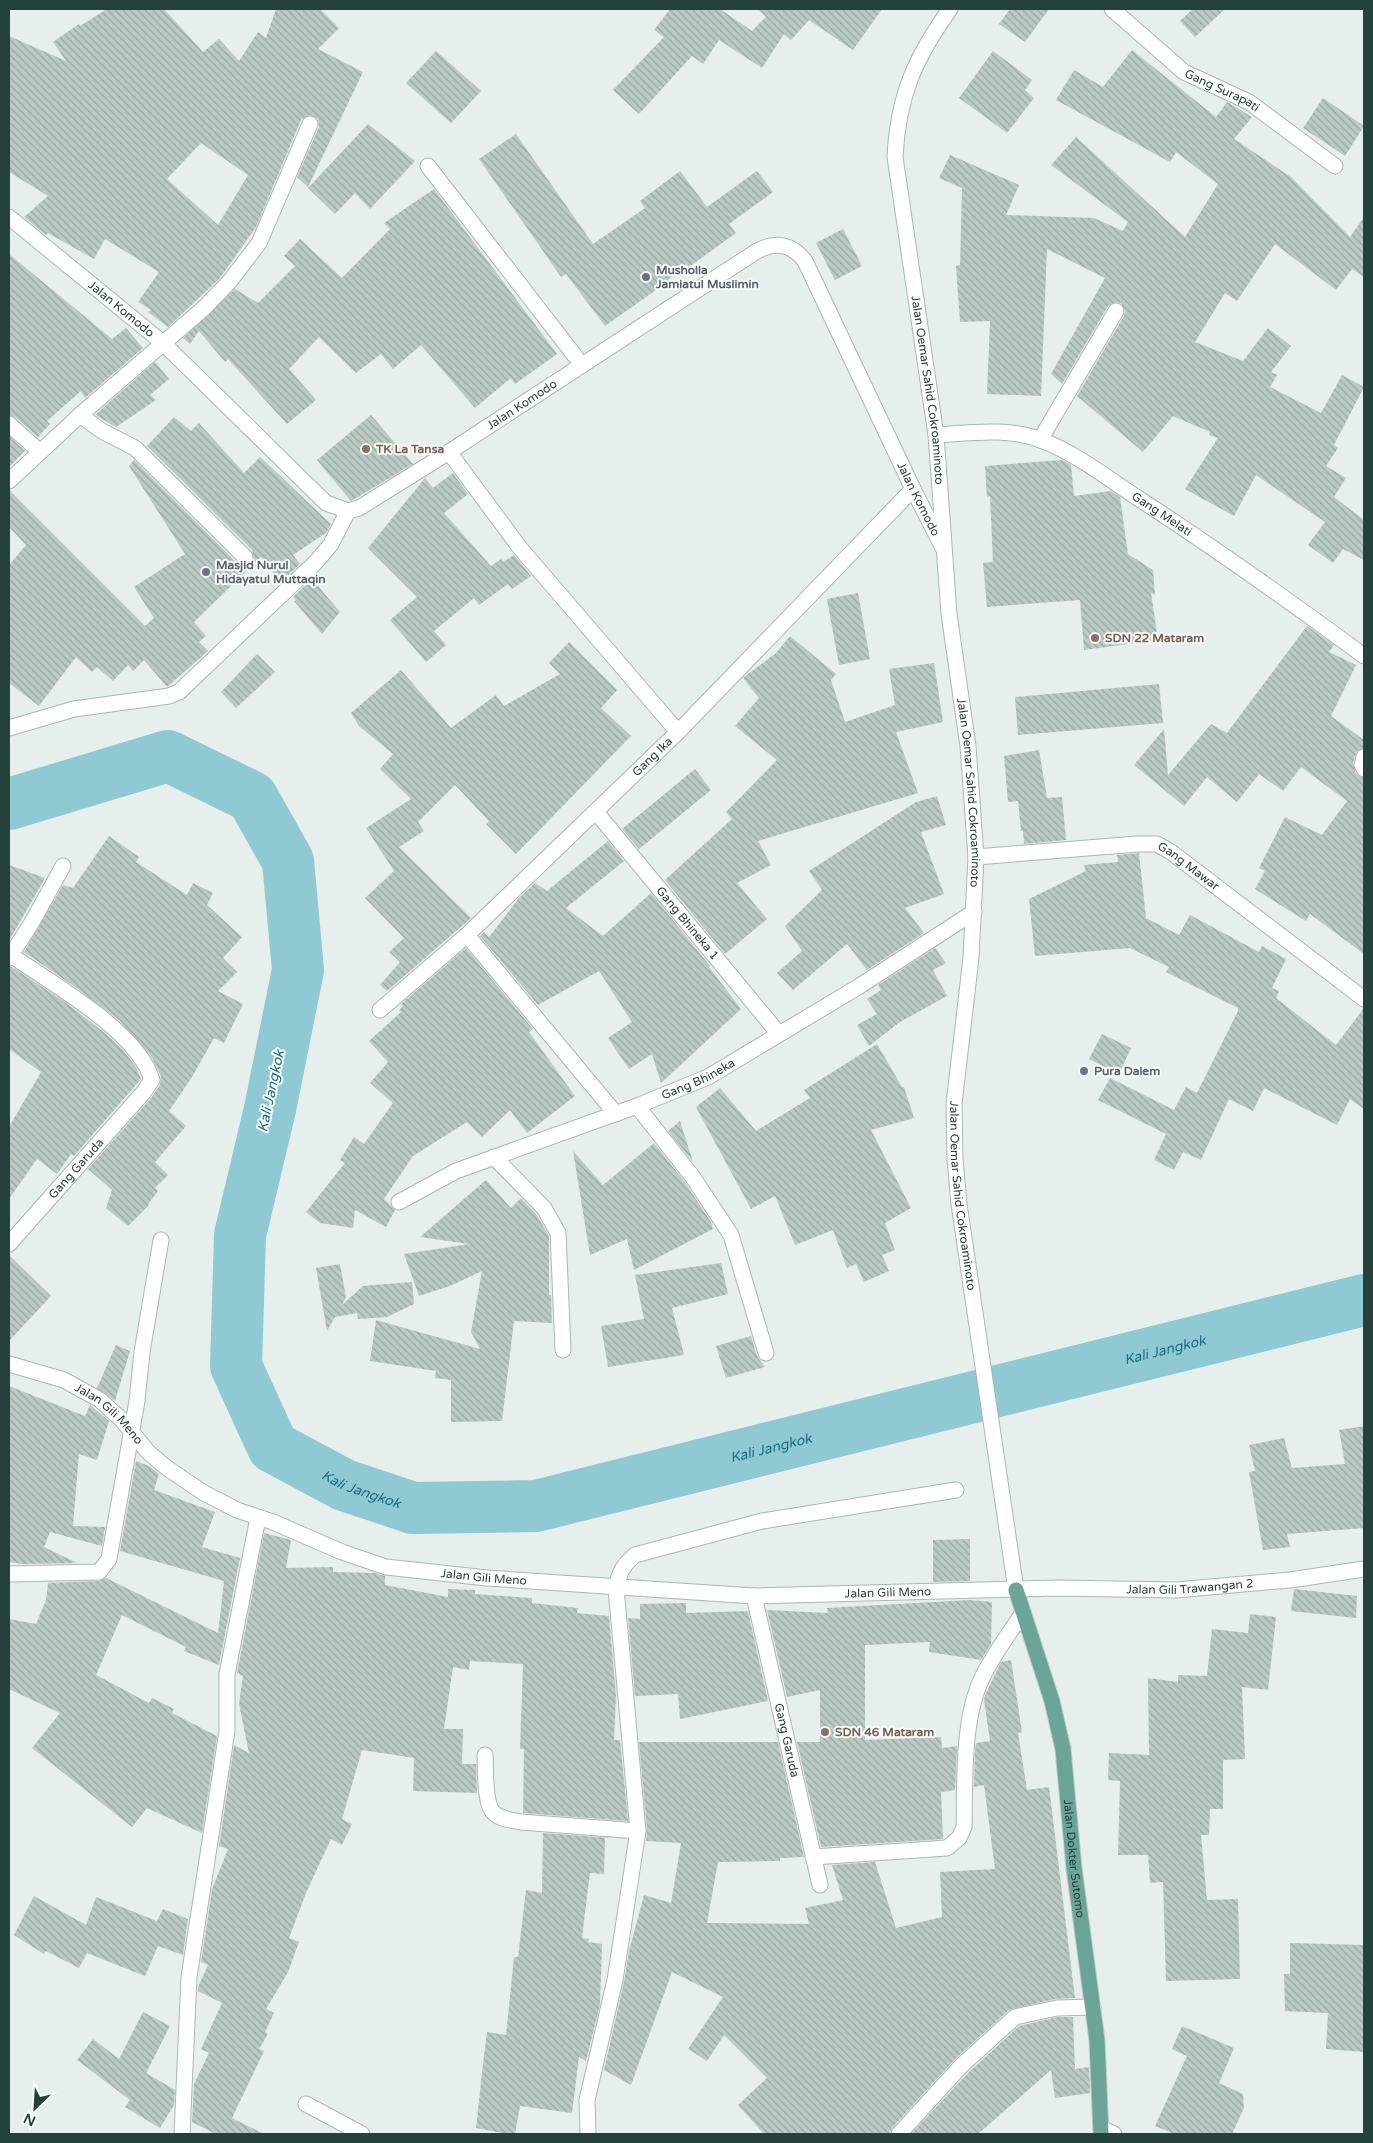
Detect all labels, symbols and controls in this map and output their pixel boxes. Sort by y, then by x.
street label: Gang Surapati [1182,66,1262,115]
place label: Musholla Jamiatul Muslimin [655,263,759,291]
marker: Musholla Jamiatul Muslimin [640,271,652,283]
street label: Jalan Komodo [85,278,157,340]
street label: Jalan Oemar Sahid Cokroaminoto [909,295,947,485]
street label: Jalan Komodo [484,377,559,433]
place label: TK La Tansa [375,442,444,456]
marker: TK La Tansa [360,443,372,455]
street label: Jalan Komodo [894,460,943,539]
street label: Gang Melati [1129,489,1195,539]
place label: Masjid Nurul Hidayatul Muttaqin [216,558,326,587]
marker: Masjid Nurul Hidayatul Muttaqin [200,566,212,578]
place label: SDN 22 Mataram [1105,631,1204,645]
marker: SDN 22 Mataram [1089,632,1101,644]
street label: Jalan Oemar Sahid Cokroaminoto [954,697,983,888]
street label: Gang Ika [629,734,675,779]
street label: Gang Mawar [1155,839,1222,893]
street label: Gang Bhineka 1 [653,884,722,962]
water label: Kali Jangkok [254,1047,288,1133]
street label: Gang Bhineka [659,1056,737,1102]
place label: Pura Dalem [1094,1064,1160,1078]
marker: Pura Dalem [1078,1065,1090,1077]
street label: Jalan Oemar Sahid Cokroaminoto [947,1100,979,1291]
street label: Gang Garuda [46,1135,106,1202]
water label: Kali Jangkok [1122,1331,1209,1368]
street label: Jalan Gili Meno [72,1380,146,1447]
water label: Kali Jangkok [728,1429,815,1466]
water label: Kali Jangkok [319,1466,404,1512]
street label: Jalan Gili Meno [440,1566,527,1588]
street label: Jalan Gili Trawangan 2 [1126,1576,1254,1597]
street label: Jalan Gili Meno [845,1584,932,1601]
street label: Gang Garuda [772,1702,802,1779]
place label: SDN 46 Mataram [835,1725,934,1739]
marker: SDN 46 Mataram [819,1726,831,1738]
street label: Jalan Dokter Sutomo [1061,1799,1088,1919]
north arrow [10,2083,60,2133]
text: N [21,2109,38,2129]

